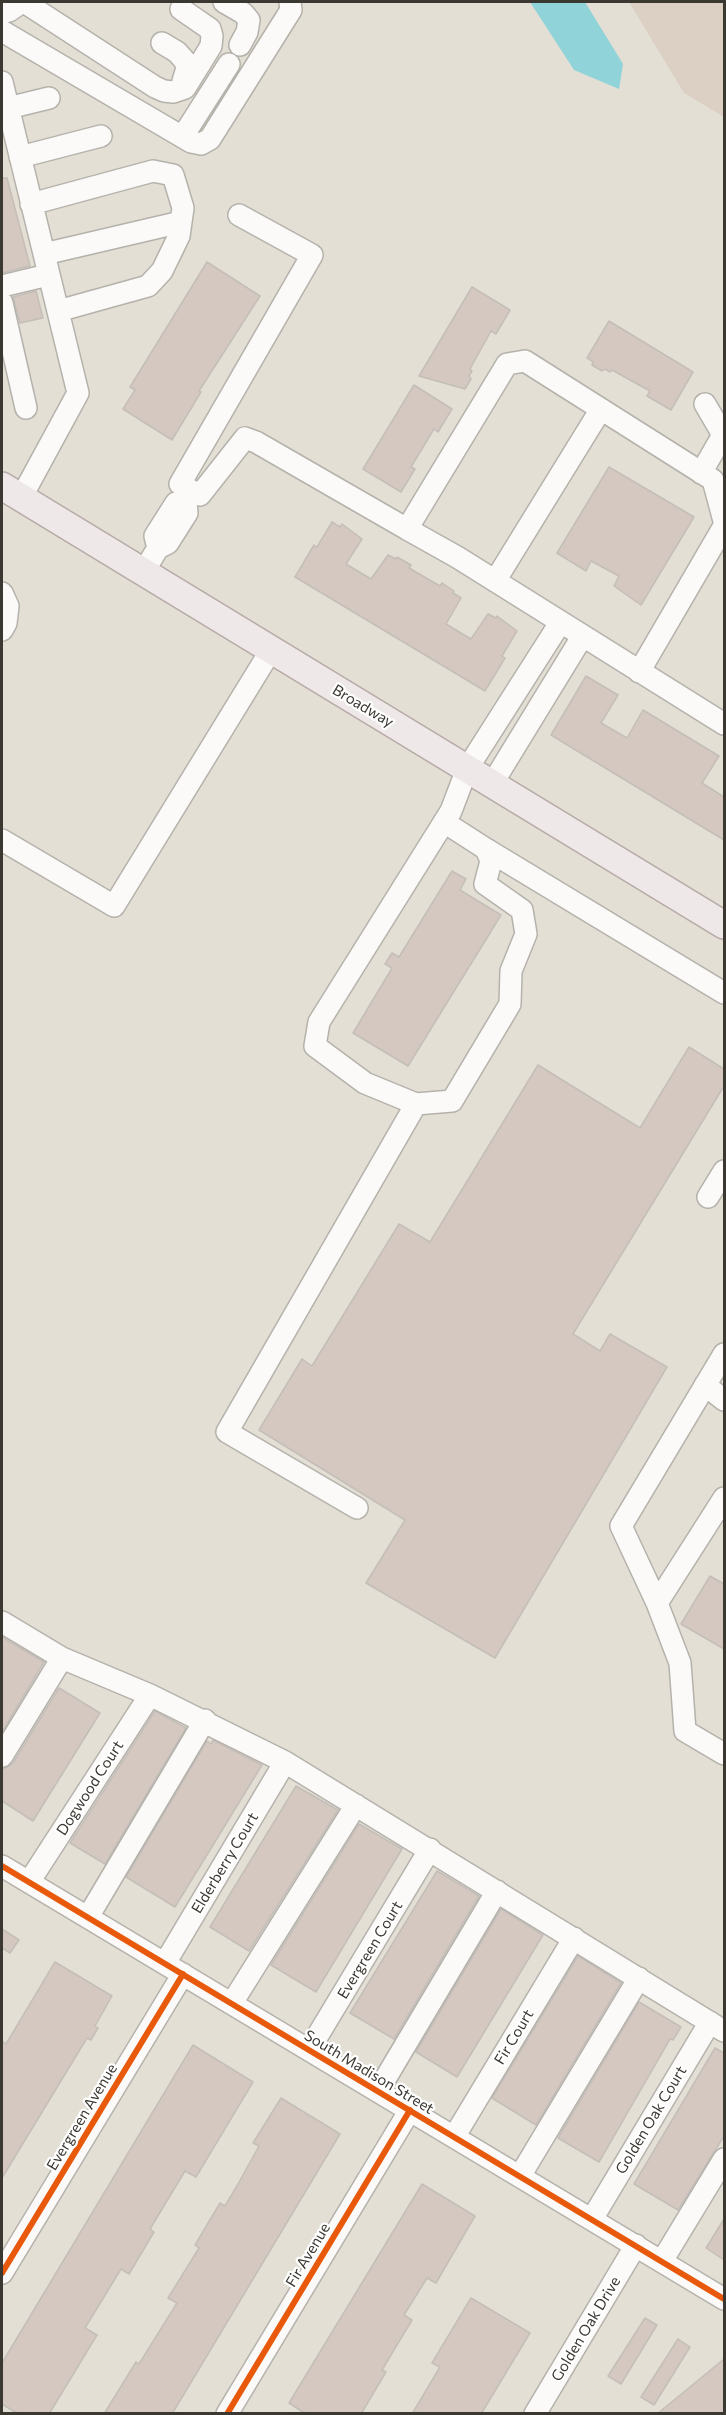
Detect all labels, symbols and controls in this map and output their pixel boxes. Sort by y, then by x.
street label: Broadway [329,681,397,731]
street label: Dogwood Court [53,1737,127,1839]
street label: Elderberry Court [188,1809,262,1917]
street label: Evergreen Court [334,1898,406,2002]
street label: Fir Court [491,2006,537,2068]
street label: South Madison Street [301,2026,437,2118]
street label: Evergreen Avenue [43,2060,121,2174]
street label: Golden Oak Court [612,2063,690,2177]
street label: Fir Avenue [282,2220,334,2290]
street label: Golden Oak Drive [548,2273,624,2385]

